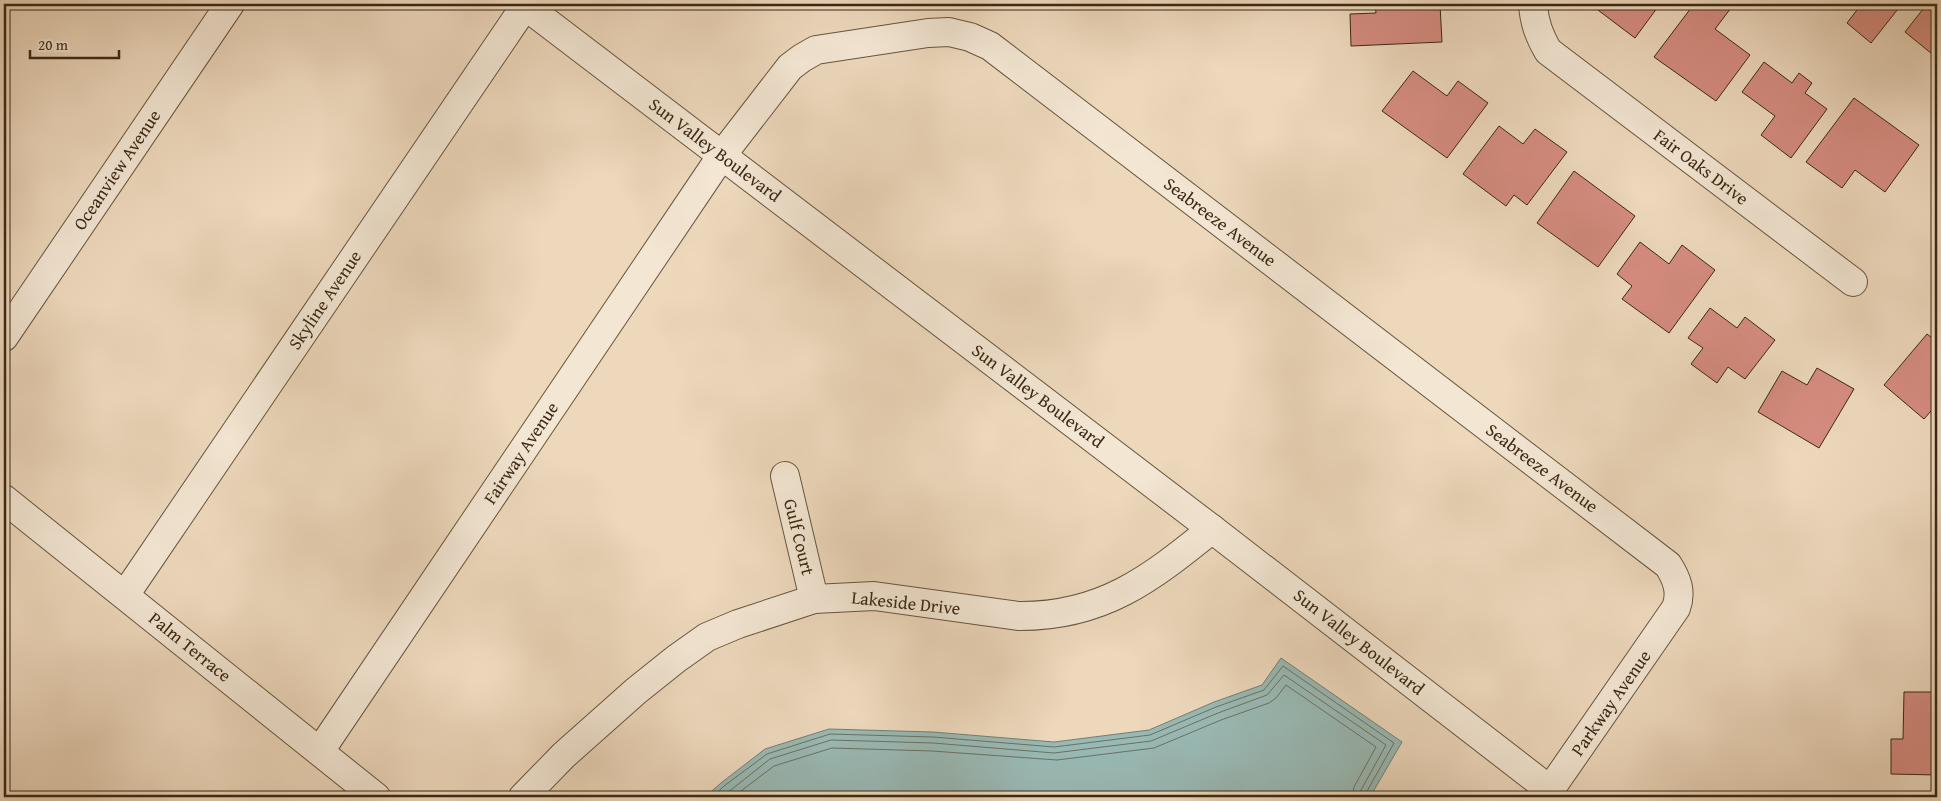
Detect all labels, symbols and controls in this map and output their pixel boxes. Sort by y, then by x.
scale bar [30,28,119,60]
text: 20 m [38,34,69,55]
street label: Sun Valley Boulevard [643,91,788,209]
street label: Oceanview Avenue [66,104,167,236]
street label: Fair Oaks Drive [1648,122,1755,211]
street label: Seabreeze Avenue [1158,170,1282,273]
street label: Skyline Avenue [281,245,368,355]
street label: Sun Valley Boulevard [966,337,1111,455]
street label: Fairway Avenue [476,396,565,509]
street label: Seabreeze Avenue [1480,416,1604,519]
street label: Gulf Court [777,496,822,578]
street label: Sun Valley Boulevard [1288,582,1431,702]
street label: Lakeside Drive [850,583,962,622]
street label: Palm Terrace [143,605,237,688]
street label: Parkway Avenue [1564,644,1657,761]

